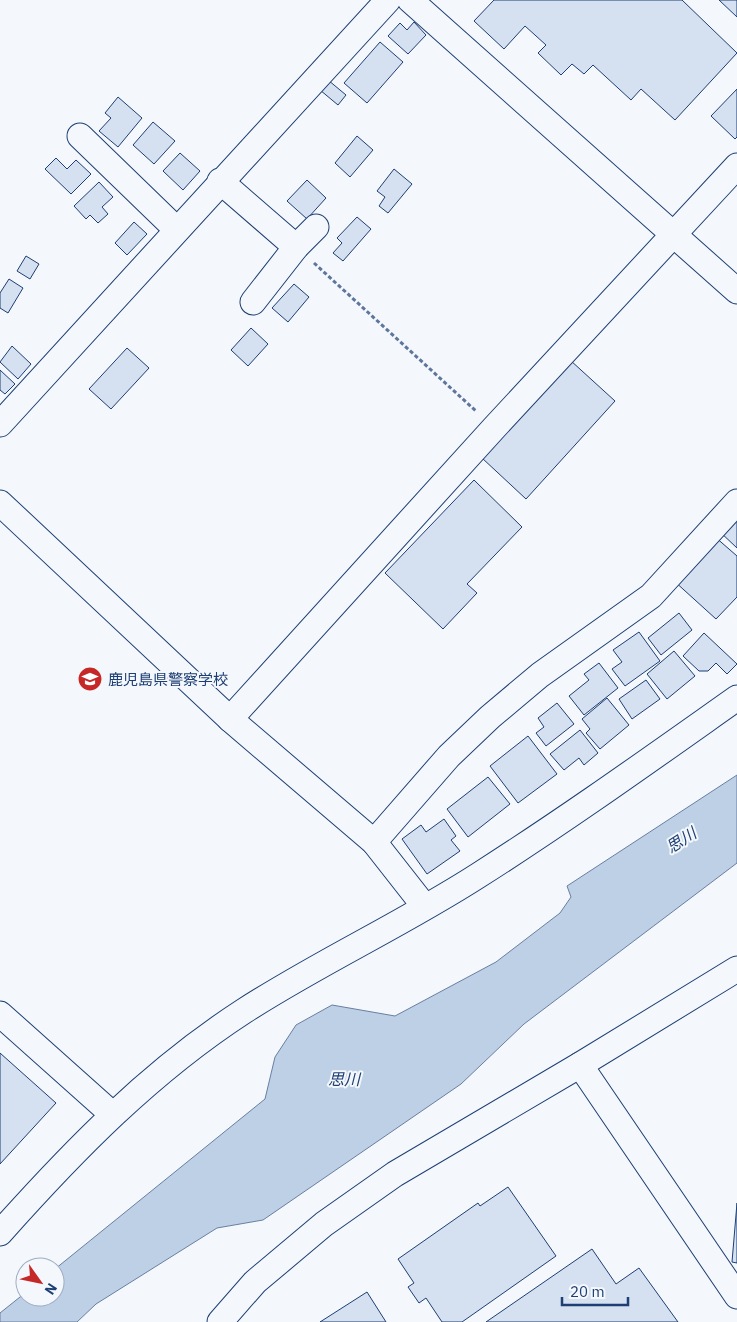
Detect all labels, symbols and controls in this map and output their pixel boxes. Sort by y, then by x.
school or university icon: 鹿児島県警察学校 [77,666,103,692]
place label: 鹿児島県警察学校 [108,670,228,689]
water label: 思川 [662,822,702,857]
water label: 思川 [328,1069,362,1089]
north arrow [15,1257,65,1307]
scale bar [562,1274,628,1306]
text: N [41,1280,61,1298]
text: 20 m [570,1282,605,1301]

